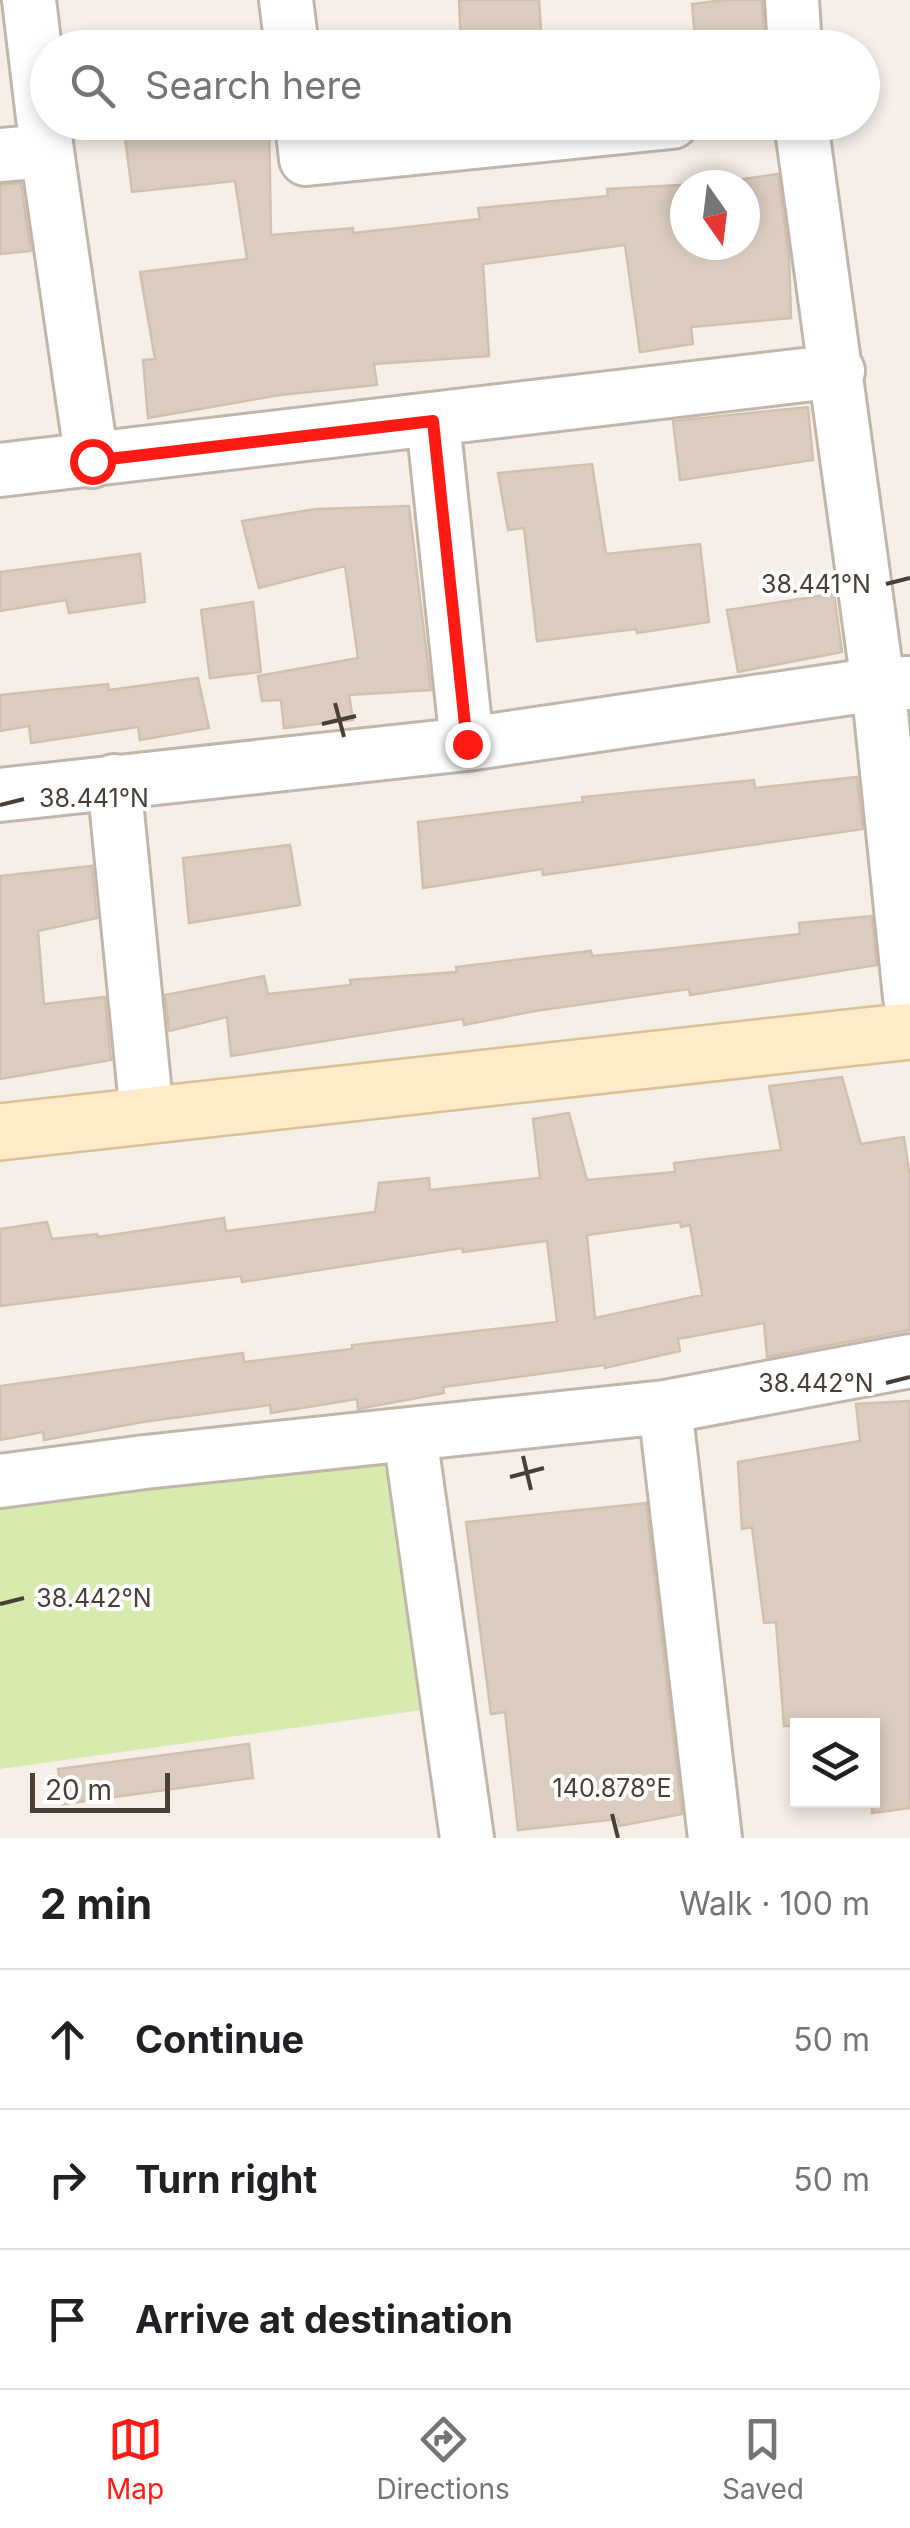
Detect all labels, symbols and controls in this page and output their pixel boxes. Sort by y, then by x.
search box [30,30,880,140]
icon: search [65,58,120,113]
text: Search here [145,62,362,108]
north arrow [670,170,760,260]
route start [70,439,116,485]
text: 38.441°N [761,569,871,599]
route end [445,722,491,768]
text: 38.441°N [39,783,149,813]
text: 38.442°N [758,1368,874,1398]
text: 38.442°N [36,1583,152,1613]
map controls [790,1718,880,1808]
button: layers [790,1718,880,1808]
scale bar [30,1768,170,1812]
text: 20 m [45,1773,112,1807]
text: 140.878°E [553,1773,671,1803]
text: 2 min [40,1878,152,1929]
text: Walk · 100 m [679,1884,870,1923]
icon: ahead [40,2012,95,2067]
text: Continue [135,2016,304,2062]
text: 50 m [793,2020,870,2059]
icon: right [40,2152,95,2207]
text: Turn right [135,2156,317,2202]
text: 50 m [793,2160,870,2199]
icon: arrive [40,2292,95,2347]
text: Arrive at destination [135,2296,513,2342]
tab: Map [106,2412,164,2506]
tab: Directions [376,2412,510,2506]
tab: Saved [722,2412,804,2506]

